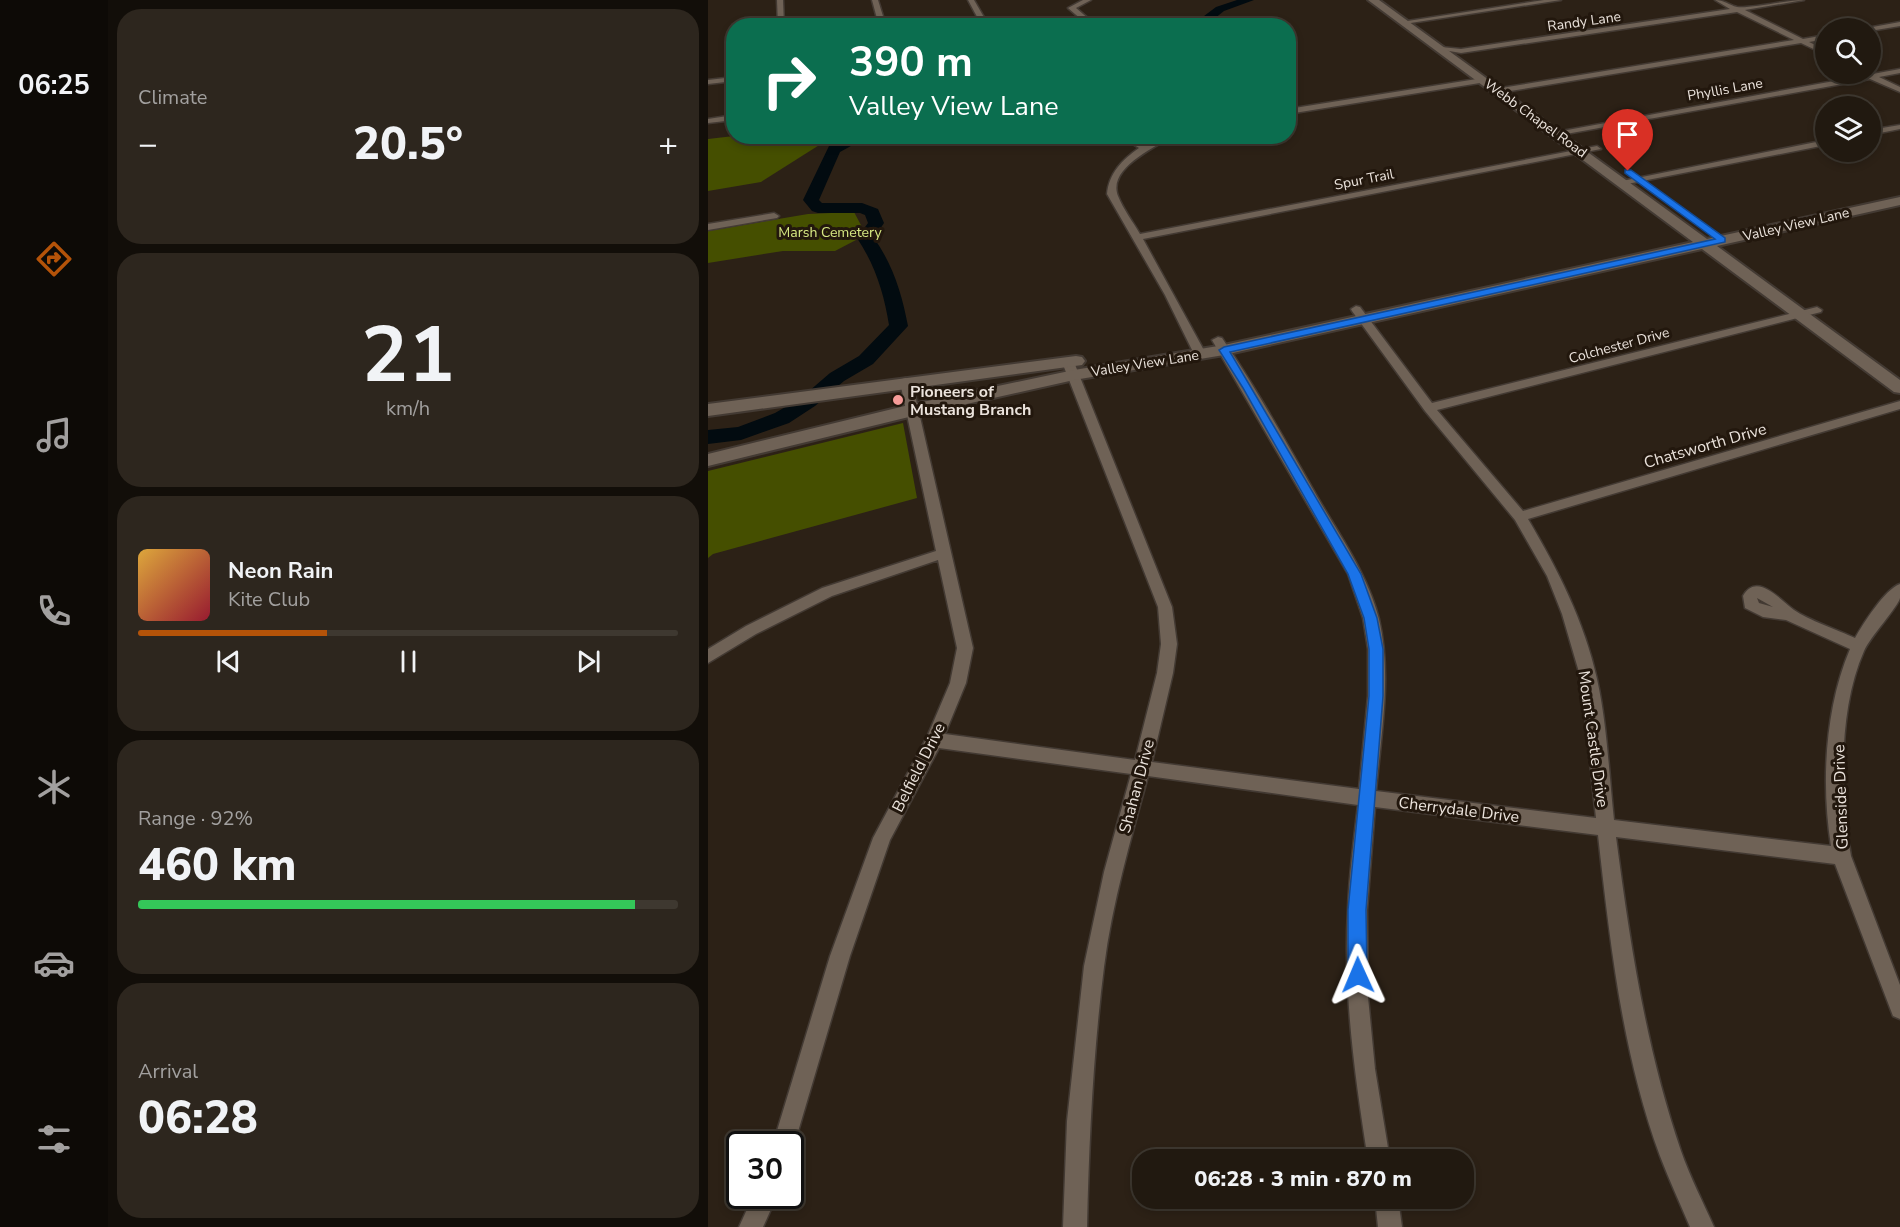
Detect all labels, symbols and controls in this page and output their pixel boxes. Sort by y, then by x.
street label: Randy Lane [1546,7,1622,36]
map controls [1815,18,1881,162]
button: search [1815,18,1881,84]
text: 390 m [849,34,973,91]
icon: right [750,42,828,120]
text: 06:25 [18,67,90,104]
street label: Phyllis Lane [1686,74,1764,105]
street label: Webb Chapel Road [1480,75,1591,162]
text: Climate [138,84,207,111]
text: Valley View Lane [849,88,1059,125]
button: layers [1815,96,1881,162]
pin [1602,109,1653,171]
text: 20.5° [353,114,463,175]
icon: arrive [1611,118,1644,151]
text: − [138,122,158,167]
text: + [658,122,678,167]
street label: Spur Trail [1333,164,1396,195]
street label: Valley View Lane [1740,203,1851,246]
park label: Marsh Cemetery [778,223,882,242]
icon: directions [33,238,75,280]
text: 21 [361,302,455,409]
street label: Colchester Drive [1567,323,1672,368]
street label: Valley View Lane [1089,346,1200,382]
place label: Pioneers of Mustang Branch [910,381,1031,421]
marker: Pioneers of Mustang Branch [891,393,905,407]
text: km/h [386,395,430,422]
icon: music [33,414,75,456]
street label: Chatsworth Drive [1641,418,1769,474]
text: Neon Rain [228,556,333,586]
text: Kite Club [228,586,310,613]
icon: phone [33,590,75,632]
icon: previous [212,645,245,678]
icon: pause [392,645,425,678]
icon: next [572,645,605,678]
street label: Mount Castle Drive [1573,669,1613,809]
street label: Belfield Drive [887,719,951,816]
street label: Shahan Drive [1114,737,1160,836]
street label: Glenside Drive [1828,744,1854,850]
icon: climate [33,766,75,808]
street label: Cherrydale Drive [1397,792,1520,828]
text: Range · 92% [138,805,253,832]
text: 460 km [138,835,297,896]
icon: car [33,942,75,984]
position arrow [1326,943,1390,1007]
text: Arrival [138,1058,198,1085]
text: 06:28 [138,1088,258,1149]
icon: filters [33,1118,75,1160]
speed limit sign: 30 [726,1131,804,1209]
text: 06:28 · 3 min · 870 m [1194,1164,1412,1194]

